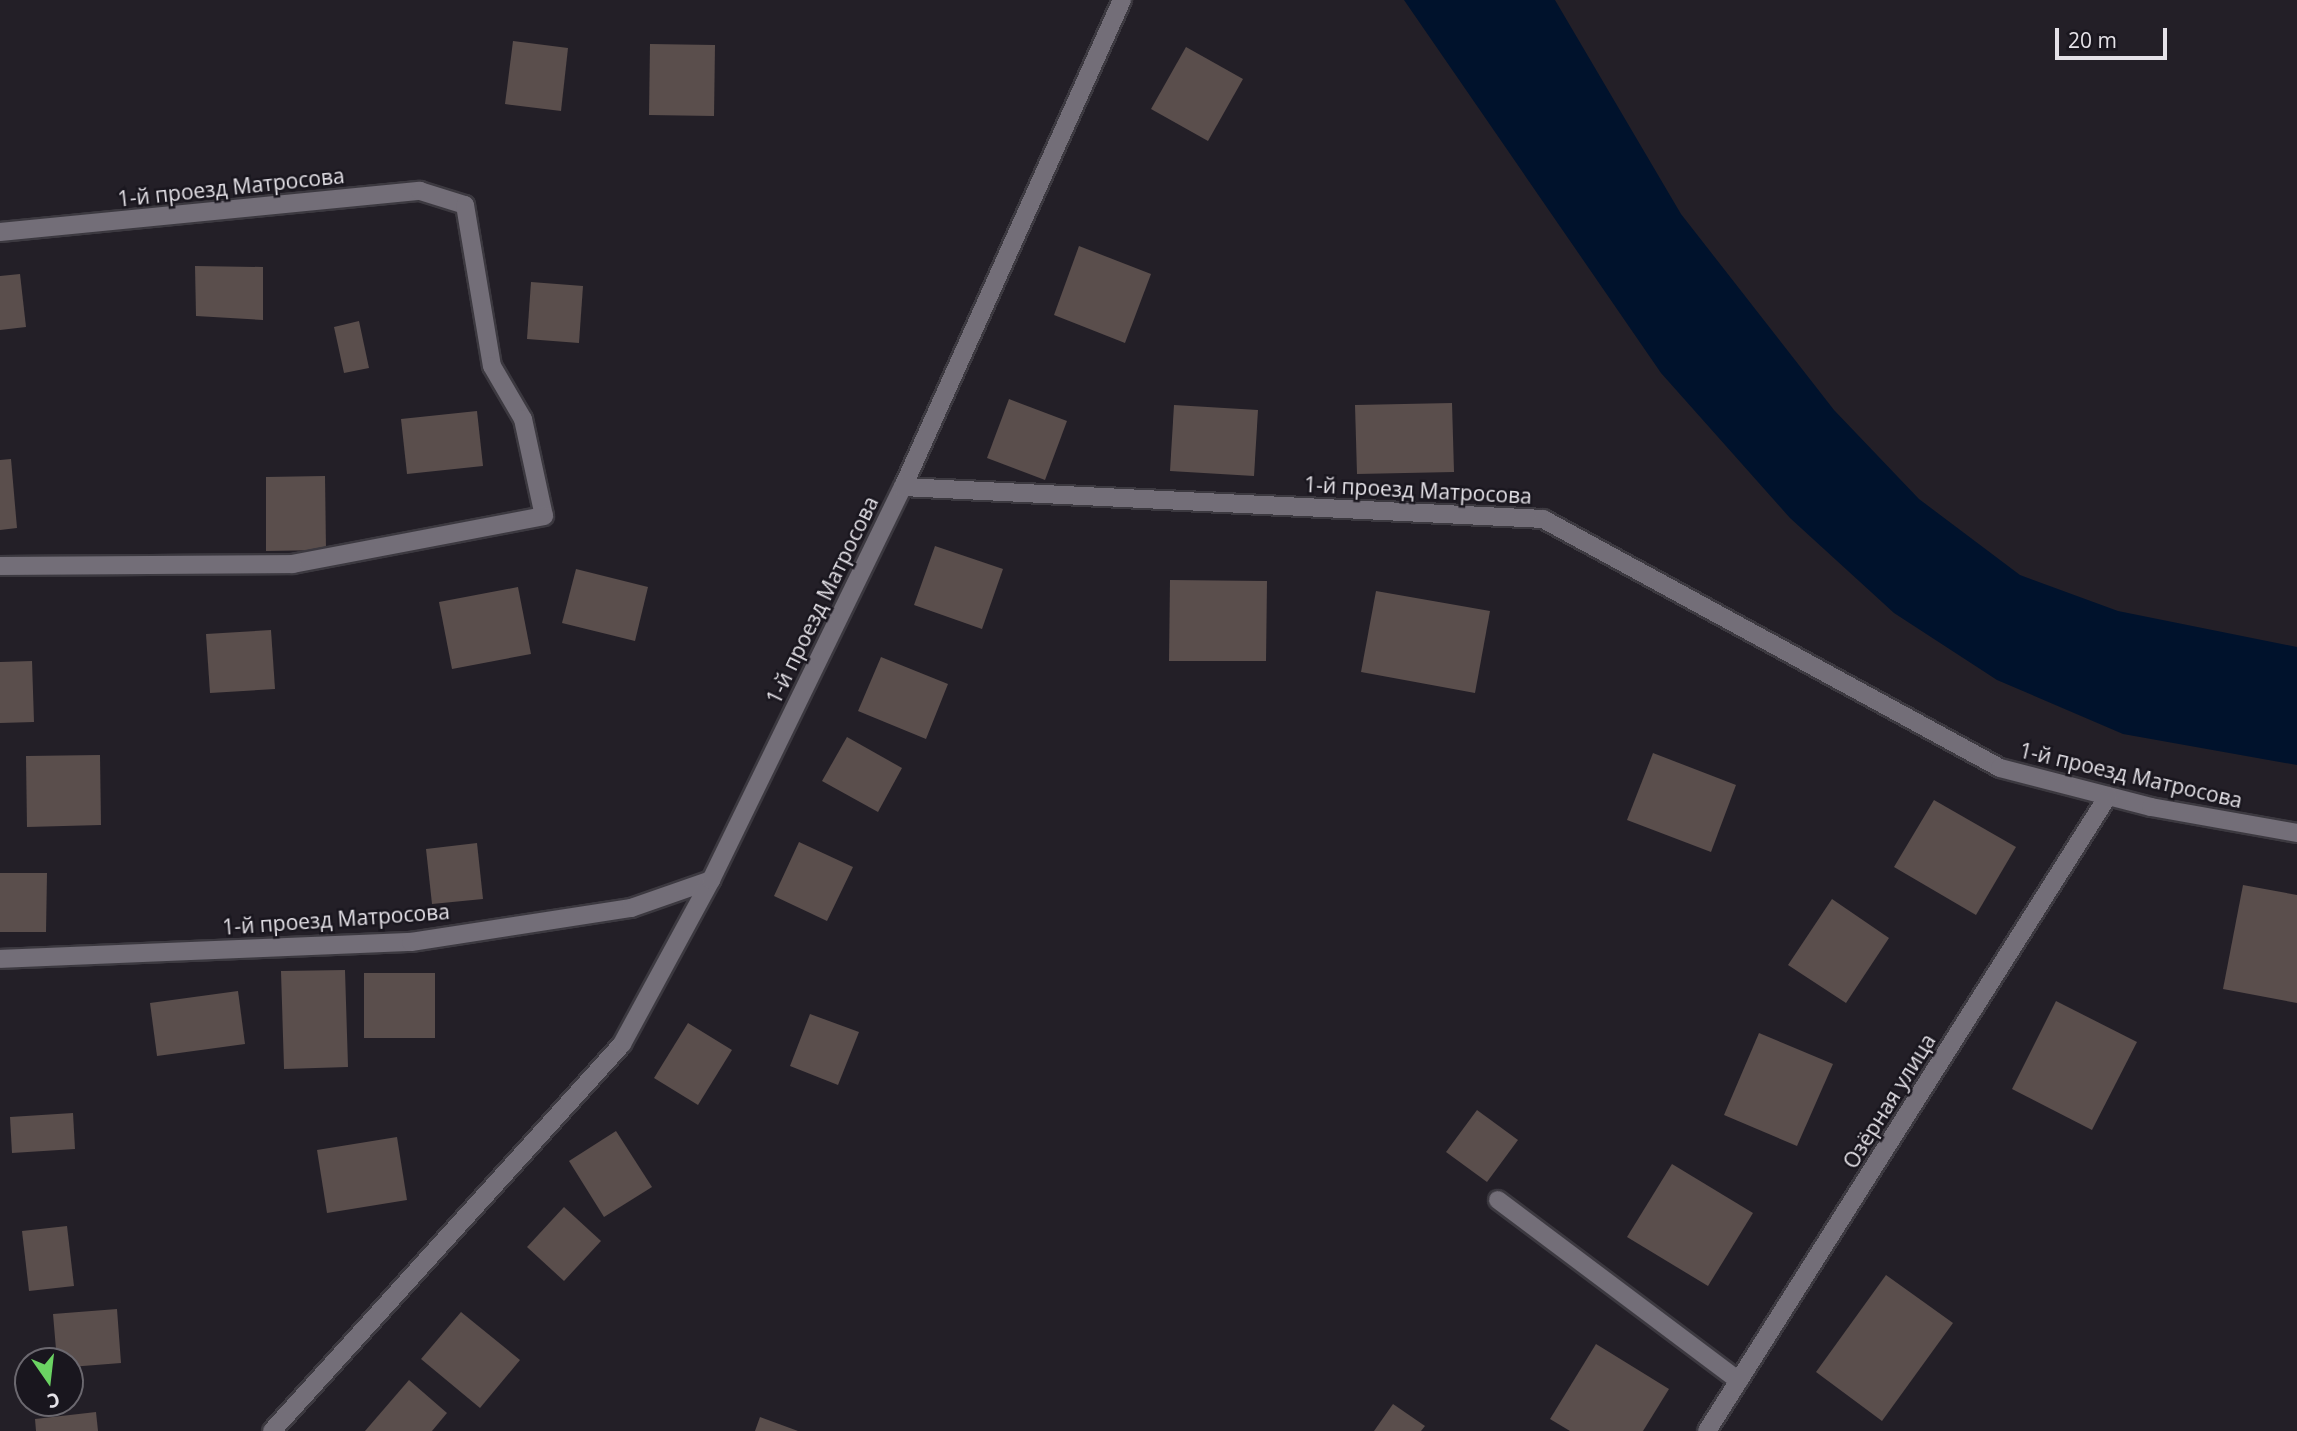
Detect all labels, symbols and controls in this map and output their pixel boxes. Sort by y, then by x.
scale bar [2059,14,2171,58]
text: 20 m [2068,26,2117,54]
street label: 1-й проезд Матросова [116,163,346,211]
street label: 1-й проезд Матросова [1304,471,1532,509]
street label: 1-й проезд Матросова [761,492,883,708]
street label: 1-й проезд Матросова [2017,737,2245,813]
street label: 1-й проезд Матросова [221,898,451,940]
street label: Озёрная улица [1838,1029,1940,1173]
north arrow [14,1347,84,1417]
text: С [45,1386,63,1415]

